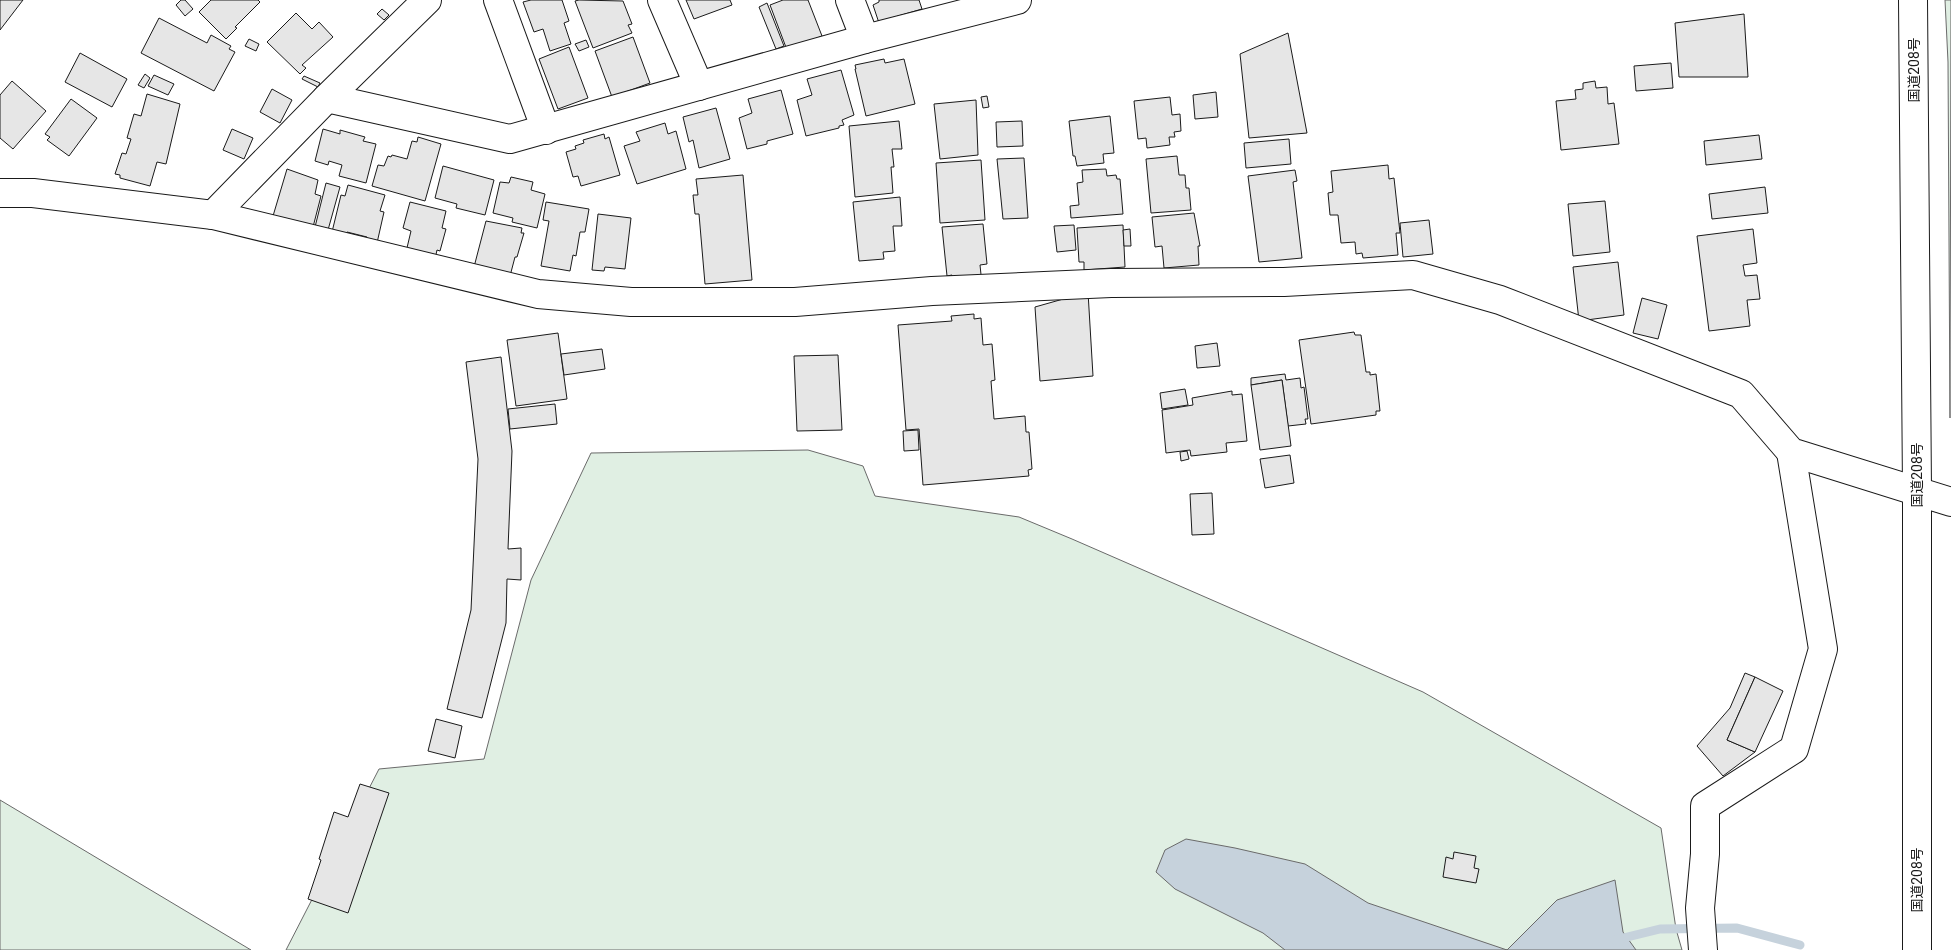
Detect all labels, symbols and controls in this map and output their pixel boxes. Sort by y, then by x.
street label: 国道208号 [1906,37,1922,103]
street label: 国道208号 [1909,442,1925,508]
street label: 国道208号 [1909,847,1925,913]

